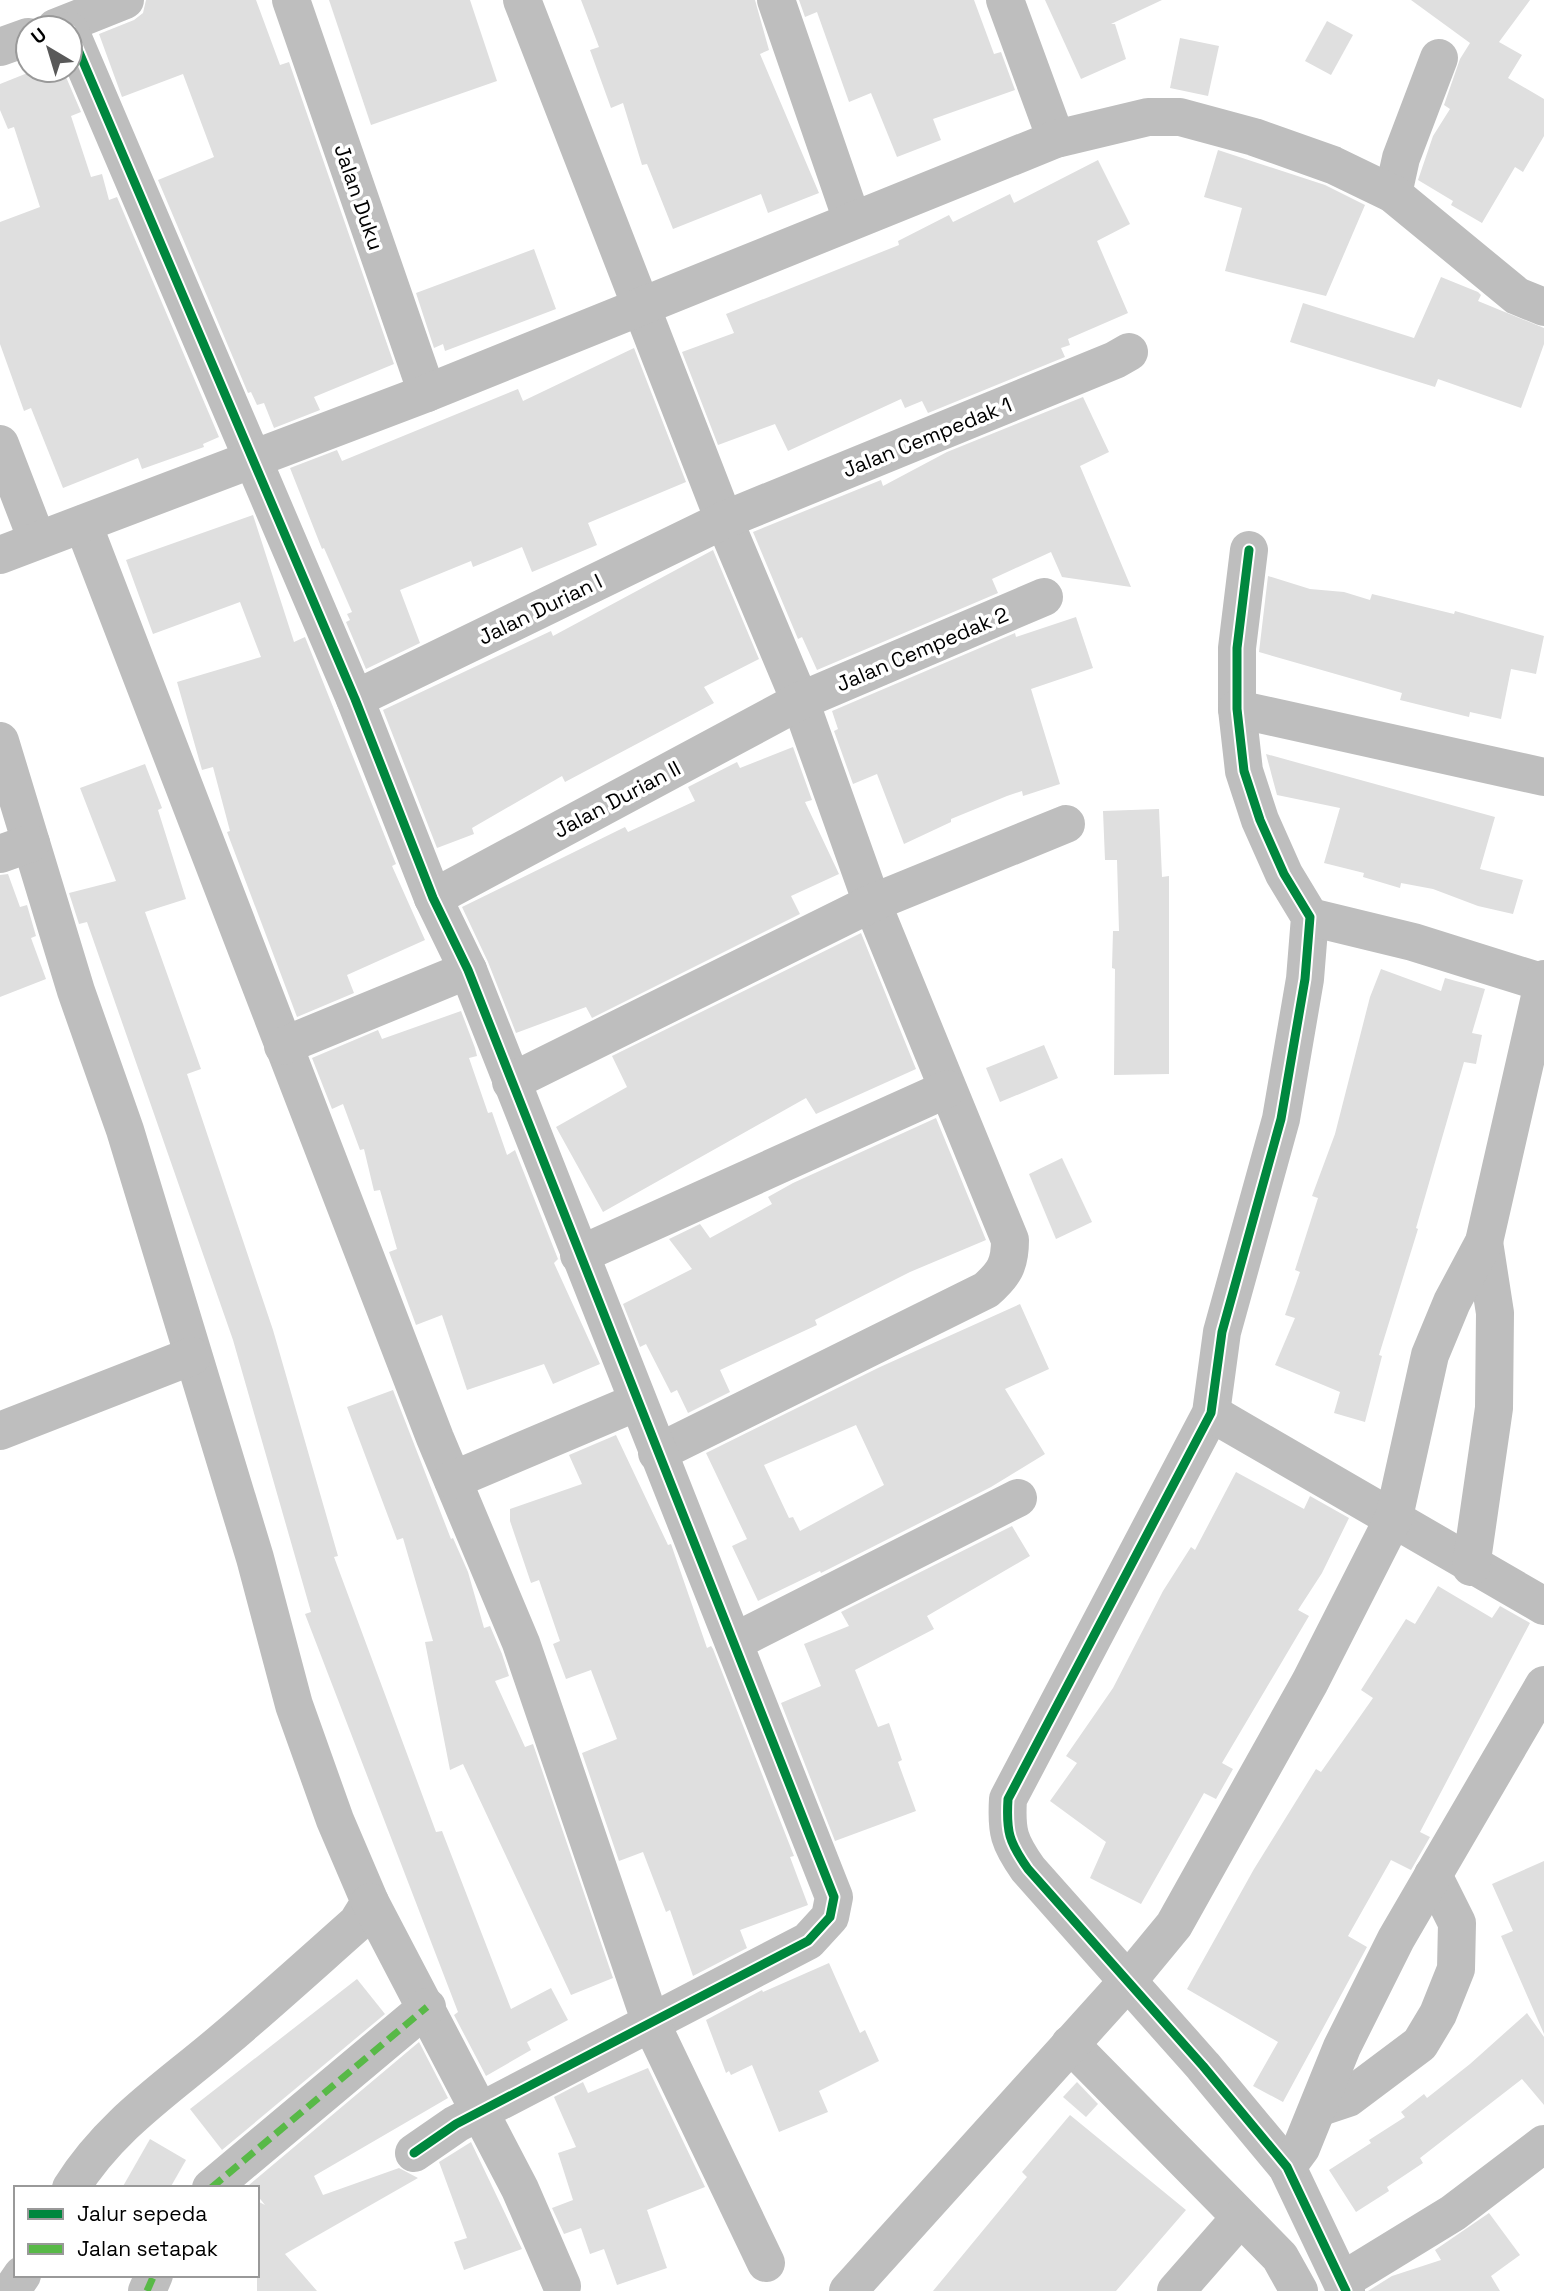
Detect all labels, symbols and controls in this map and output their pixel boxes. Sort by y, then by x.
north arrow [14,14,84,84]
text: U [26,22,52,50]
street label: Jalan Duku [328,140,390,254]
street label: Jalan Cempedak 1 [838,391,1016,483]
street label: Jalan Durian I [473,567,607,651]
street label: Jalan Cempedak 2 [832,601,1012,697]
street label: Jalan Durian II [549,754,685,844]
legend [14,2186,259,2277]
text: Jalur sepeda [77,2200,207,2227]
text: Jalan setapak [77,2235,218,2262]

